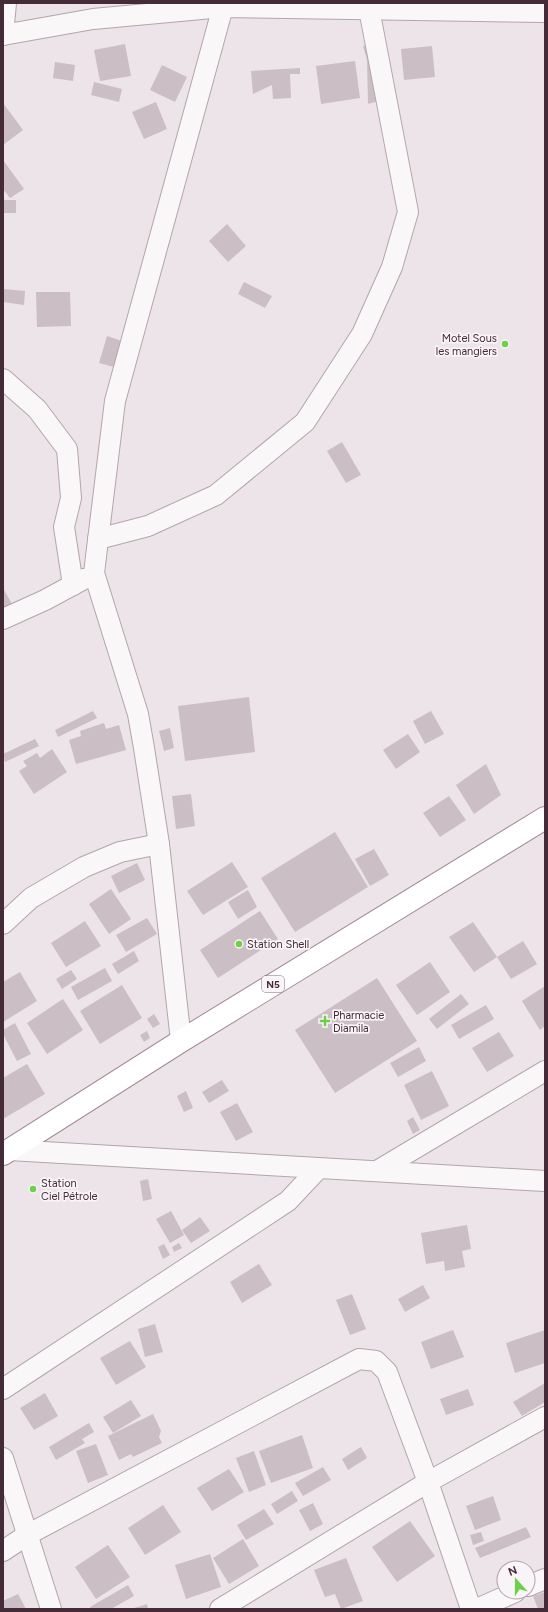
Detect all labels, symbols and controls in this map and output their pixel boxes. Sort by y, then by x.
place label: Motel Sous les mangiers [436,332,497,358]
marker: Motel Sous les mangiers [500,339,510,349]
place label: Station Shell [247,938,309,951]
marker: Station Shell [234,939,244,949]
road number: N5 [262,976,284,992]
place label: Pharmacie Diamila [333,1009,384,1035]
marker: Pharmacie Diamila [320,1016,330,1026]
place label: Station Ciel Pétrole [41,1177,98,1203]
marker: Station Ciel Pétrole [28,1184,38,1194]
north arrow [496,1560,536,1600]
text: N [506,1564,519,1579]

